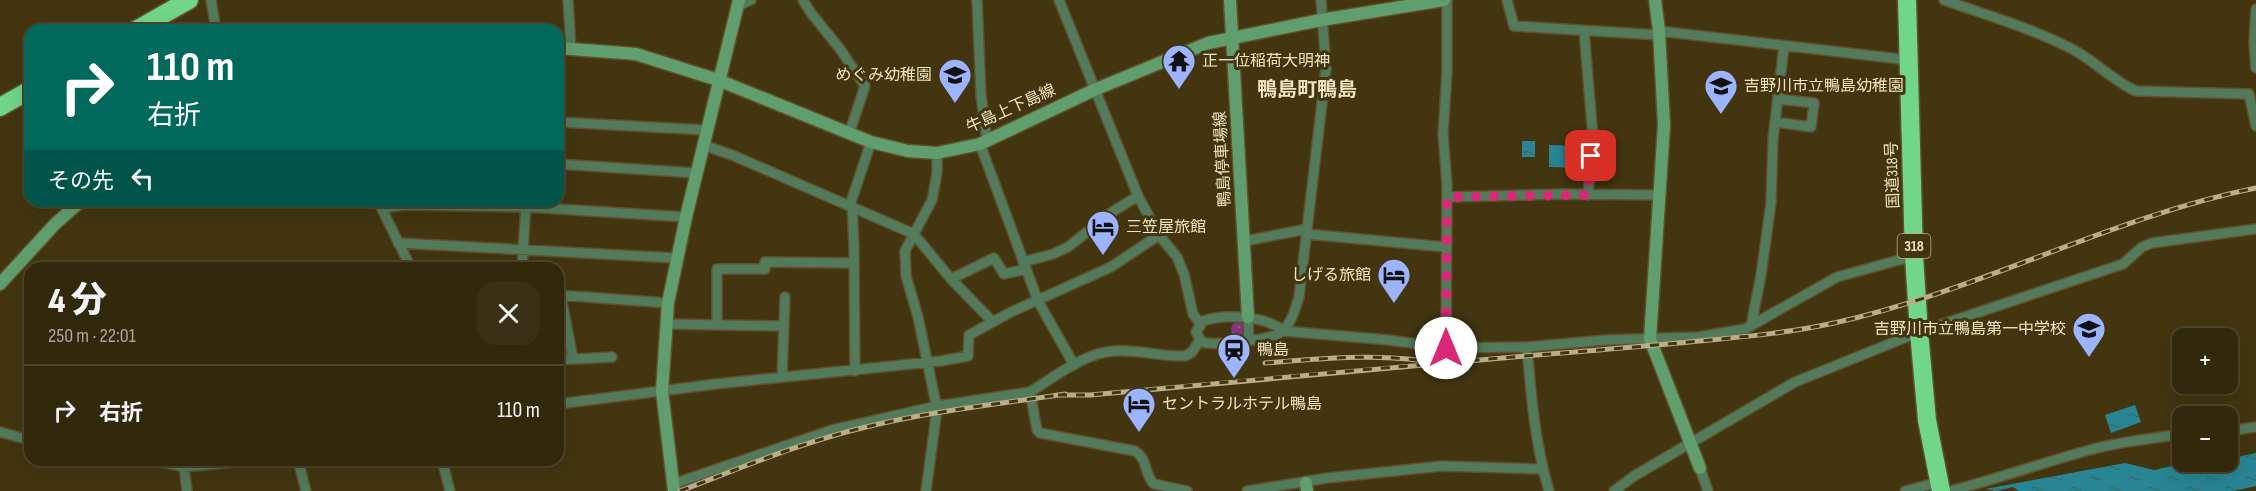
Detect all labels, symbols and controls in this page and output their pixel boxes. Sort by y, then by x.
text: 110 m [147,42,234,93]
temple icon: 正一位稲荷大明神 [1161,43,1197,90]
icon: right [48,48,126,126]
place label: 正一位稲荷大明神 [1202,52,1330,71]
school or university icon: めぐみ幼稚園 [937,57,973,104]
place label: めぐみ幼稚園 [836,66,932,85]
school or university icon: 吉野川市立鴨島幼稚園 [1703,68,1739,115]
place label: 吉野川市立鴨島幼稚園 [1744,77,1904,96]
district label: 鴨島町鴨島 [1257,78,1357,102]
street label: 牛島上下島線 [963,81,1059,137]
text: 右折 [147,100,201,132]
street label: 鴨島停車場線 [1211,111,1235,207]
pin [1565,130,1616,181]
icon: arrive [1574,139,1607,172]
street label: 国道318号 [1882,141,1904,209]
icon: left [126,162,159,195]
text: その先 [48,168,114,195]
hotel icon: 三笠屋旅館 [1085,209,1121,256]
place label: 三笠屋旅館 [1126,218,1206,237]
road number: 318 [1898,234,1930,258]
hotel icon: しげる旅館 [1376,257,1412,304]
place label: しげる旅館 [1291,266,1371,285]
text: 4 分 [48,280,107,323]
button: close [477,282,540,345]
school or university icon: 吉野川市立鴨島第一中学校 [2071,311,2107,358]
position arrow [1414,316,1478,380]
place label: 吉野川市立鴨島第一中学校 [1874,320,2066,339]
text: 250 m · 22:01 [48,324,136,348]
map controls [2172,328,2238,472]
button: + [2172,328,2238,394]
station icon: 鴨島 [1216,332,1252,379]
place label: 鴨島 [1257,341,1289,360]
hotel icon: セントラルホテル鴨島 [1121,386,1157,433]
icon: right [48,394,81,427]
place label: セントラルホテル鴨島 [1162,395,1322,414]
text: 110 m [497,397,540,424]
text: 右折 [99,400,143,427]
button: − [2172,406,2238,472]

